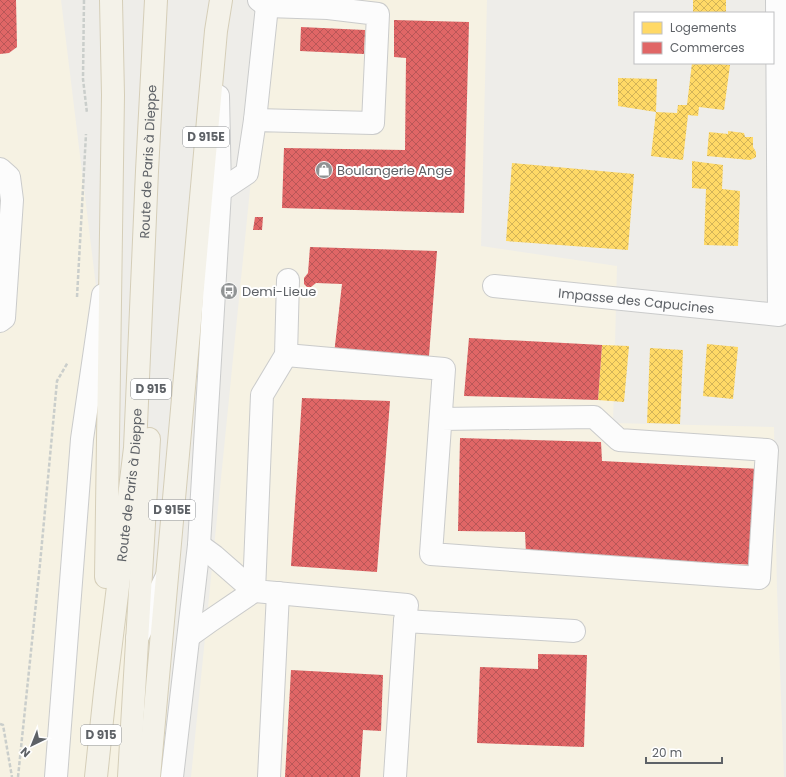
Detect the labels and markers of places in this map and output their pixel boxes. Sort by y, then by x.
shop icon: Boulangerie Ange [314,160,334,180]
place label: Boulangerie Ange [337,161,452,180]
bus stop icon: Demi-Lieue [219,281,239,301]
place label: Demi-Lieue [242,282,316,301]

